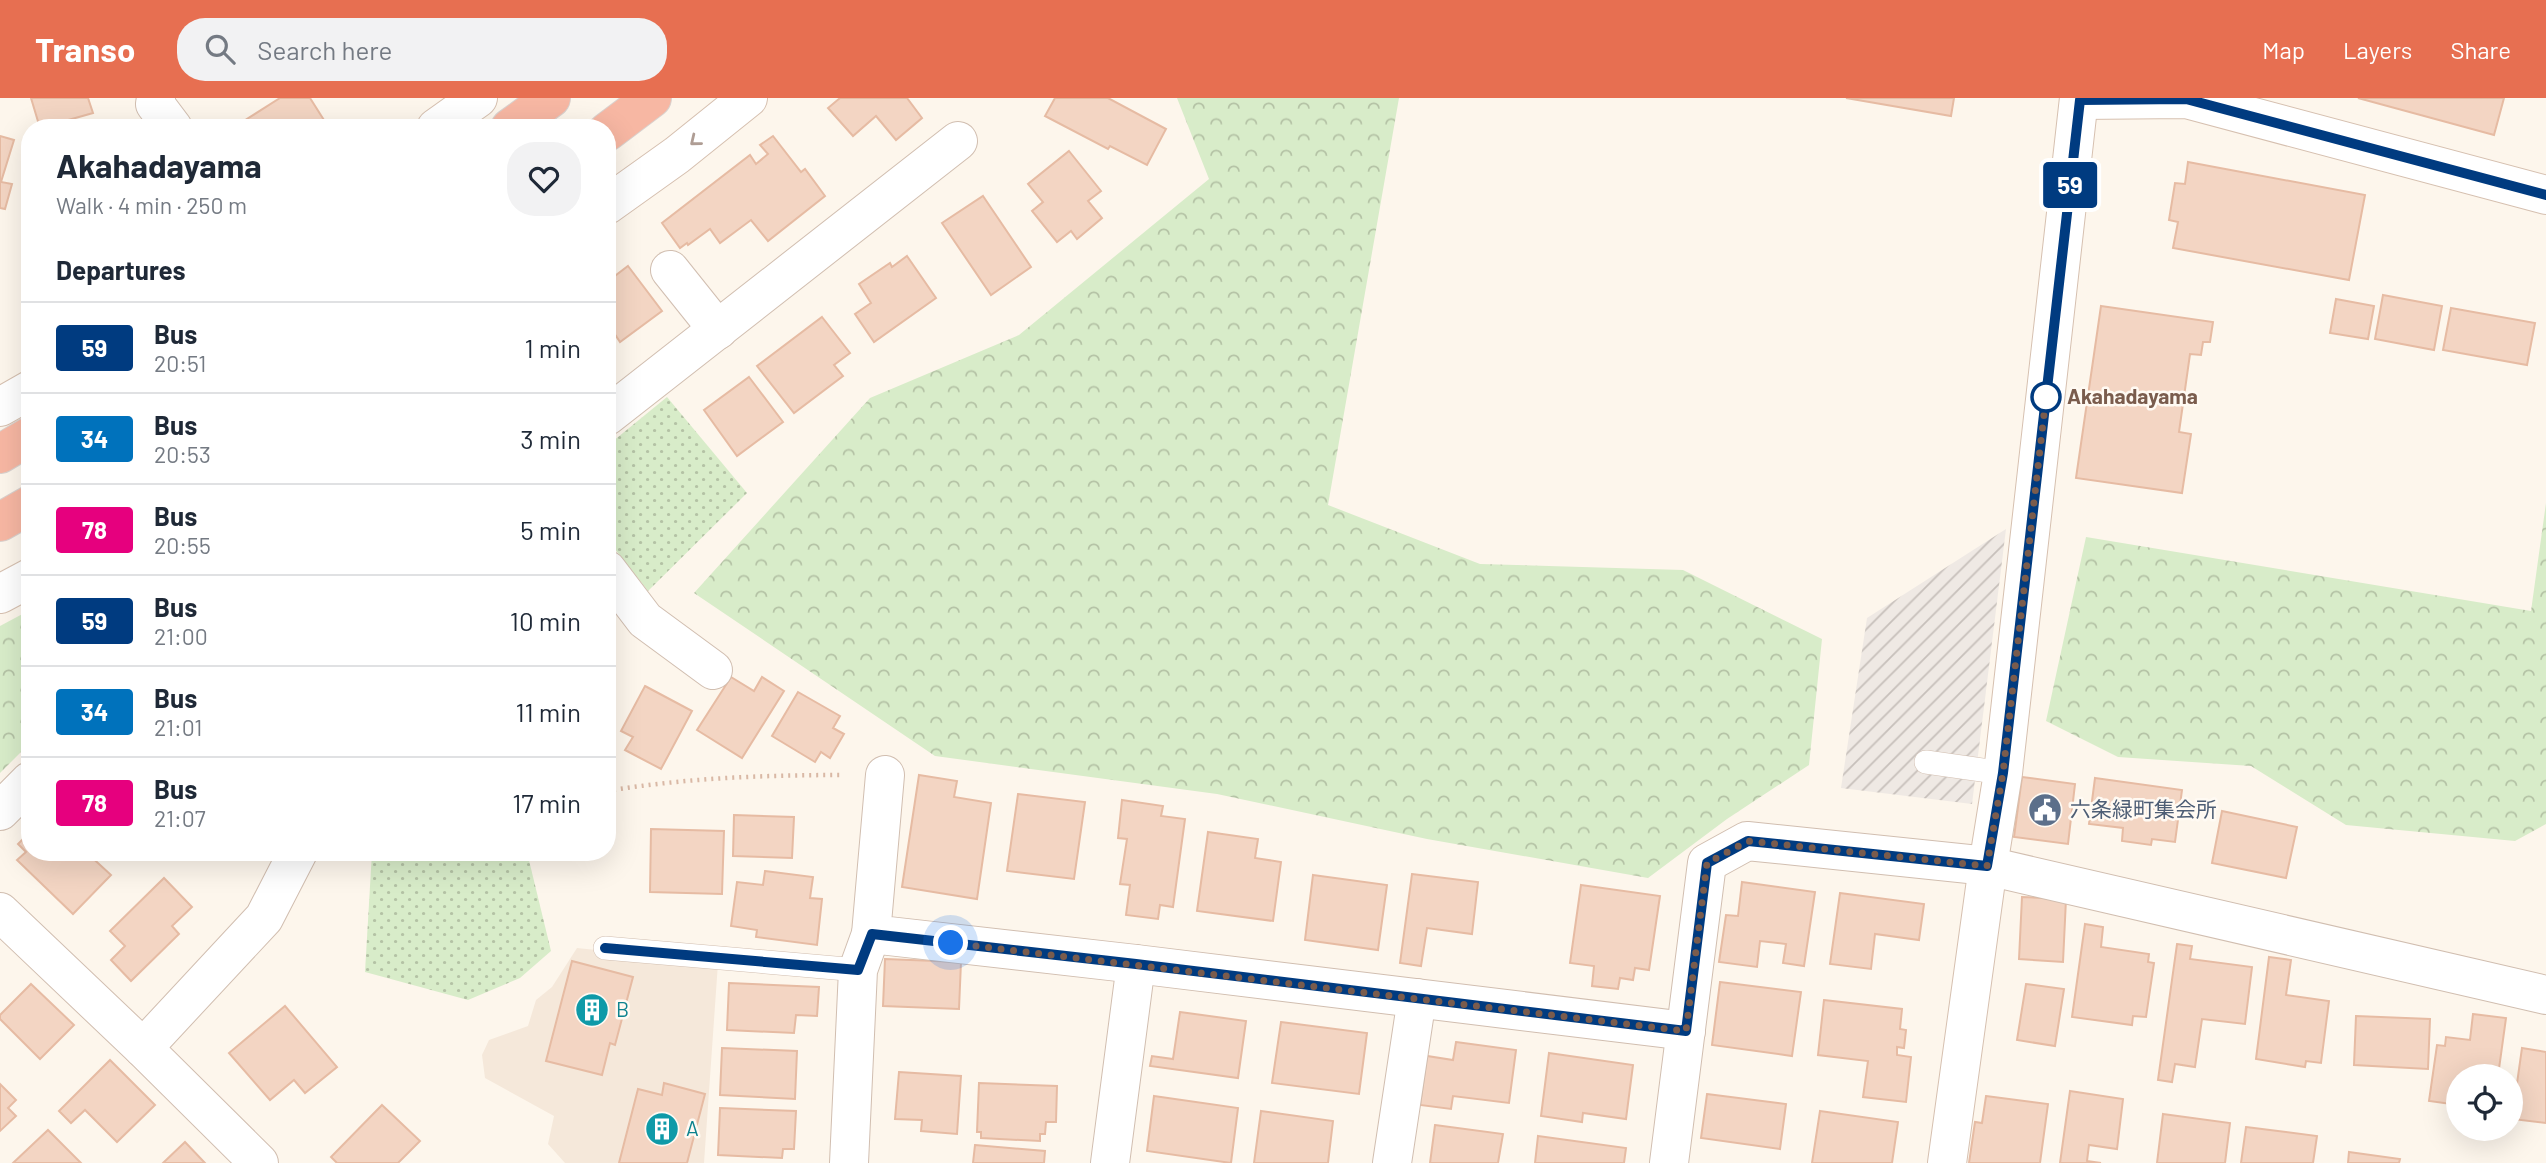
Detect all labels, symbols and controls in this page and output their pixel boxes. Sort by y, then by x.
search box [177,18,667,81]
text: Transo [35,29,135,69]
icon: search [201,30,239,68]
text: Search here [257,34,392,65]
text: Map [2262,35,2305,64]
text: Layers [2343,35,2412,64]
text: Share [2450,35,2511,64]
one-way arrow [690,133,703,145]
button: heart [507,142,581,216]
text: Akahadayama [56,145,262,185]
line badge: 59 [2038,162,2102,208]
text: 59 [2057,170,2083,199]
text: Walk · 4 min · 250 m [56,191,247,219]
text: Departures [56,254,186,285]
text: Bus [154,318,197,349]
text: 1 min [525,332,581,363]
text: 59 [82,333,107,362]
text: 20:51 [154,349,206,377]
marker: Akahadayama [2031,382,2061,412]
place label: Akahadayama [2067,383,2198,408]
text: Bus [154,409,197,440]
text: 3 min [520,423,581,454]
text: 34 [81,424,108,453]
text: 20:53 [154,440,211,468]
text: Bus [154,500,197,531]
text: 5 min [520,514,581,545]
text: 78 [82,515,107,544]
text: 20:55 [154,531,211,559]
text: Bus [154,591,197,622]
text: 10 min [510,605,581,636]
text: 59 [82,606,107,635]
text: 21:00 [154,622,208,650]
text: Bus [154,682,197,713]
text: 11 min [515,696,581,727]
text: 34 [81,697,108,726]
text: 21:01 [154,713,202,741]
text: Bus [154,773,197,804]
text: 17 min [512,787,581,818]
text: 78 [82,788,107,817]
public building icon: 六条緑町集会所 [2026,791,2064,829]
place label: 六条緑町集会所 [2070,796,2217,821]
text: 21:07 [154,804,206,832]
your location [933,925,968,960]
building icon: B [573,991,611,1029]
place label: B [616,996,629,1021]
map controls [2446,1064,2523,1141]
button: locate [2446,1064,2523,1141]
building icon: A [643,1110,681,1148]
place label: A [686,1115,699,1140]

